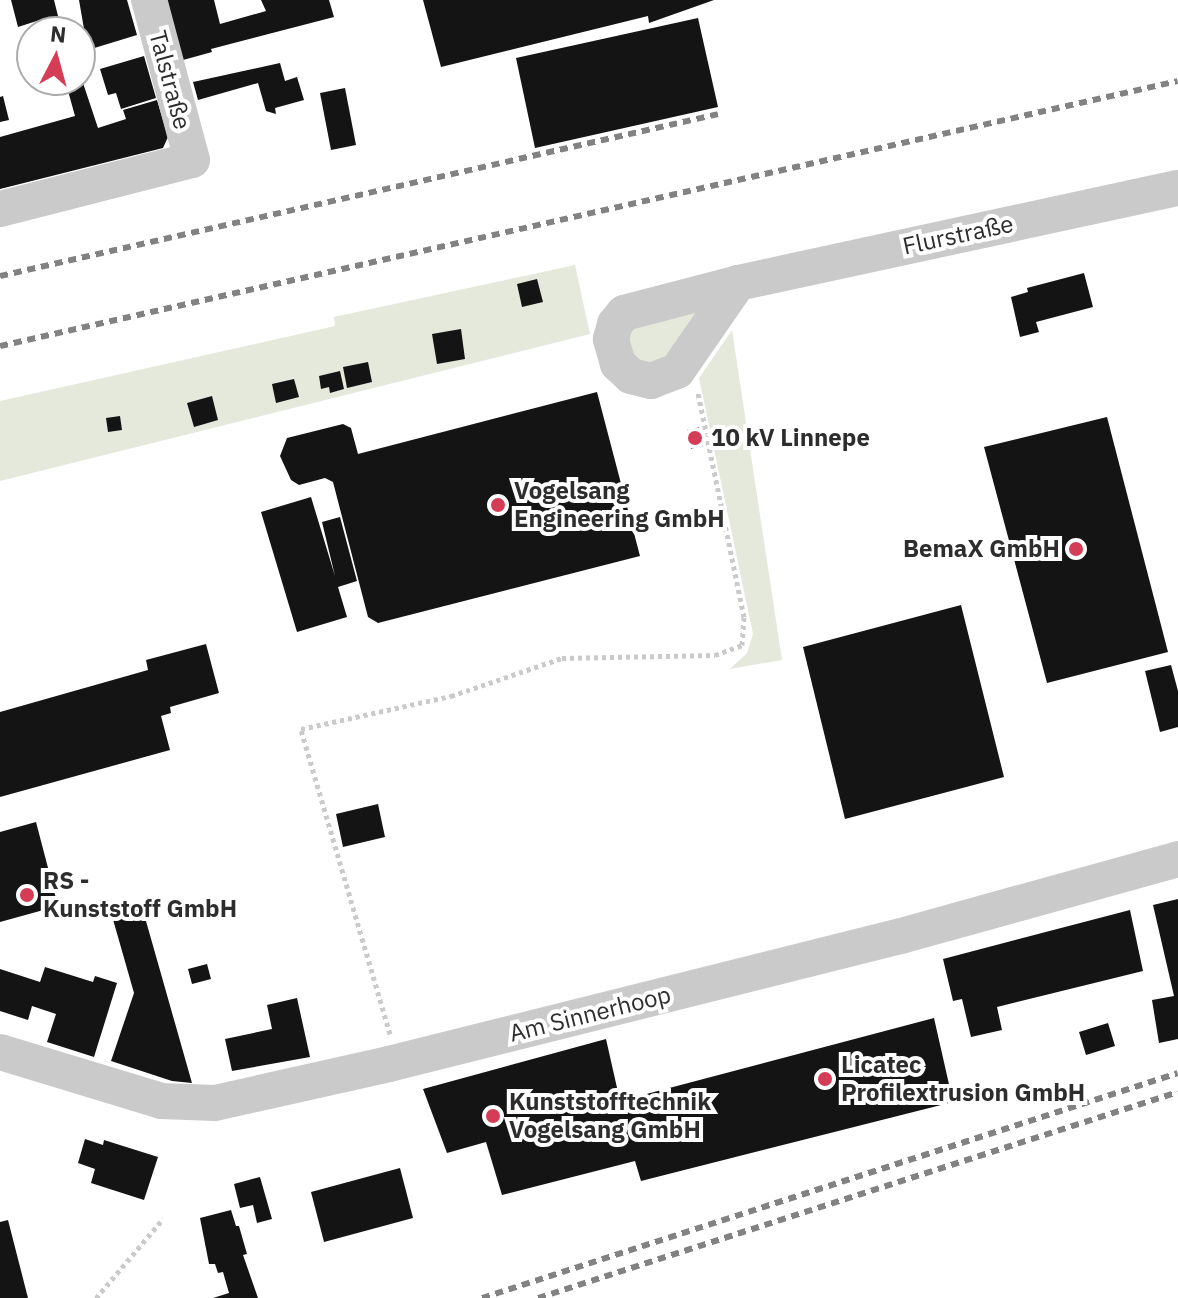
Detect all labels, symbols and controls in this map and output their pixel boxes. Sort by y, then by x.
north arrow [16,16,96,96]
text: N [49,18,68,49]
street label: Talstraße [143,27,197,133]
street label: Flurstraße [900,209,1016,261]
place label: 10 kV Linnepe [711,424,870,452]
marker: 10 kV Linnepe [686,429,704,447]
place label: Vogelsang Engineering GmbH [514,477,725,533]
marker: Vogelsang Engineering GmbH [489,496,507,514]
place label: BemaX GmbH [903,535,1060,563]
marker: BemaX GmbH [1067,540,1085,558]
place label: RS - Kunststoff GmbH [43,867,237,923]
marker: RS - Kunststoff GmbH [18,886,36,904]
street label: Am Sinnerhoop [506,980,674,1048]
place label: Licatec Profilextrusion GmbH [841,1051,1085,1107]
marker: Licatec Profilextrusion GmbH [816,1070,834,1088]
place label: Kunststofftechnik Vogelsang GmbH [509,1088,711,1144]
marker: Kunststofftechnik Vogelsang GmbH [484,1107,502,1125]

